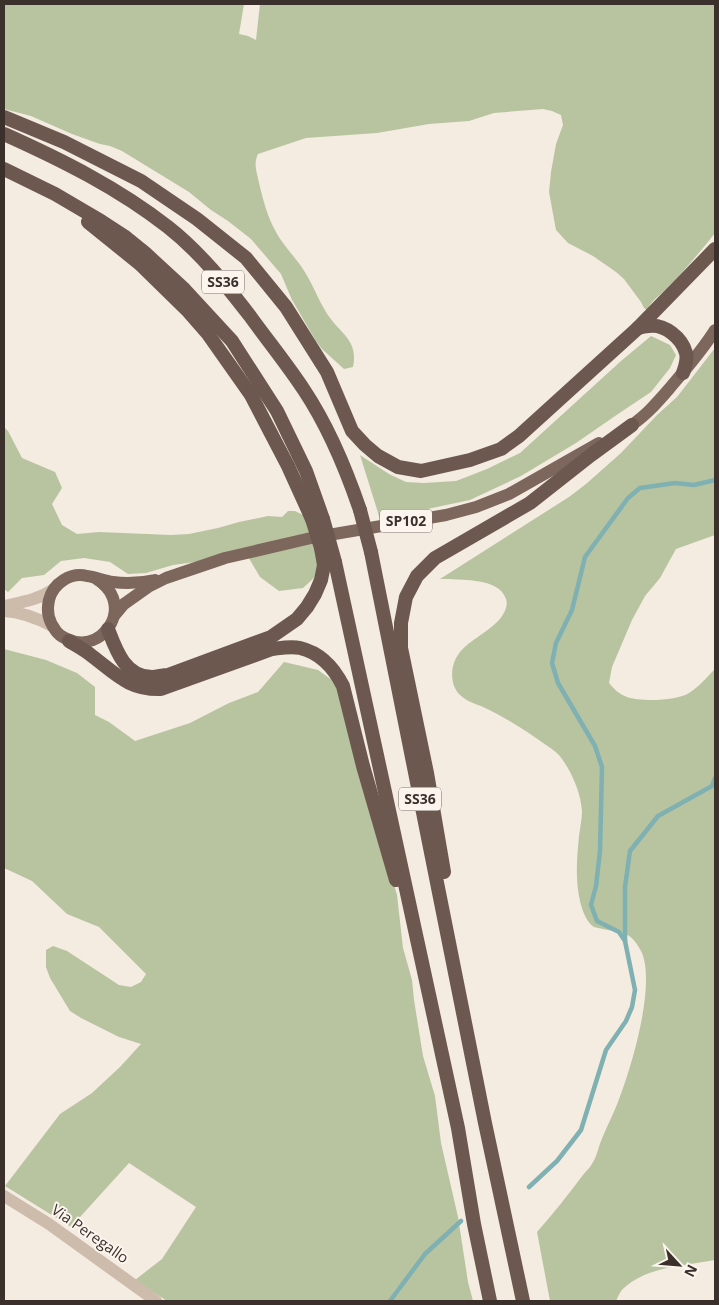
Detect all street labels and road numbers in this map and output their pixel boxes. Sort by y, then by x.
road number: SS36 [202,270,244,294]
road number: SP102 [380,510,432,532]
road number: SS36 [399,788,441,811]
street label: Via Peregallo [48,1199,133,1267]

